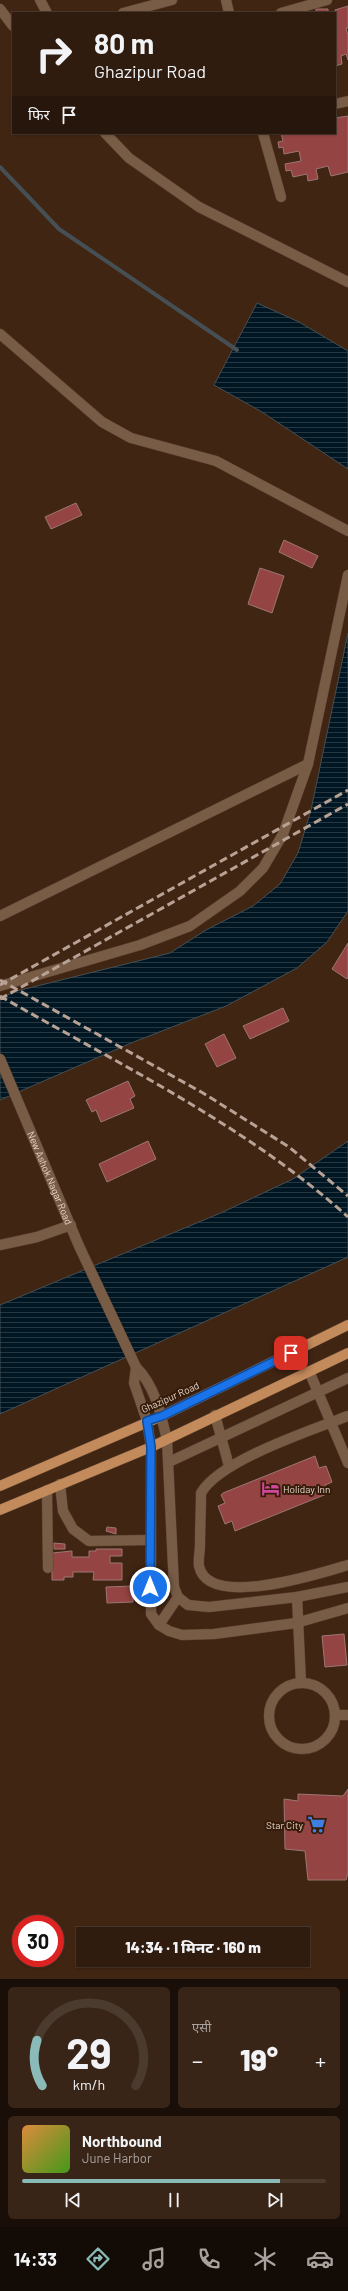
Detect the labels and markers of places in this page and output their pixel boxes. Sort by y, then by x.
pin [274,1336,308,1370]
hotel icon: Holiday Inn [260,1479,280,1499]
place label: Holiday Inn [283,1483,330,1495]
supermarket icon: Star City [306,1815,326,1835]
place label: Star City [266,1819,303,1831]

